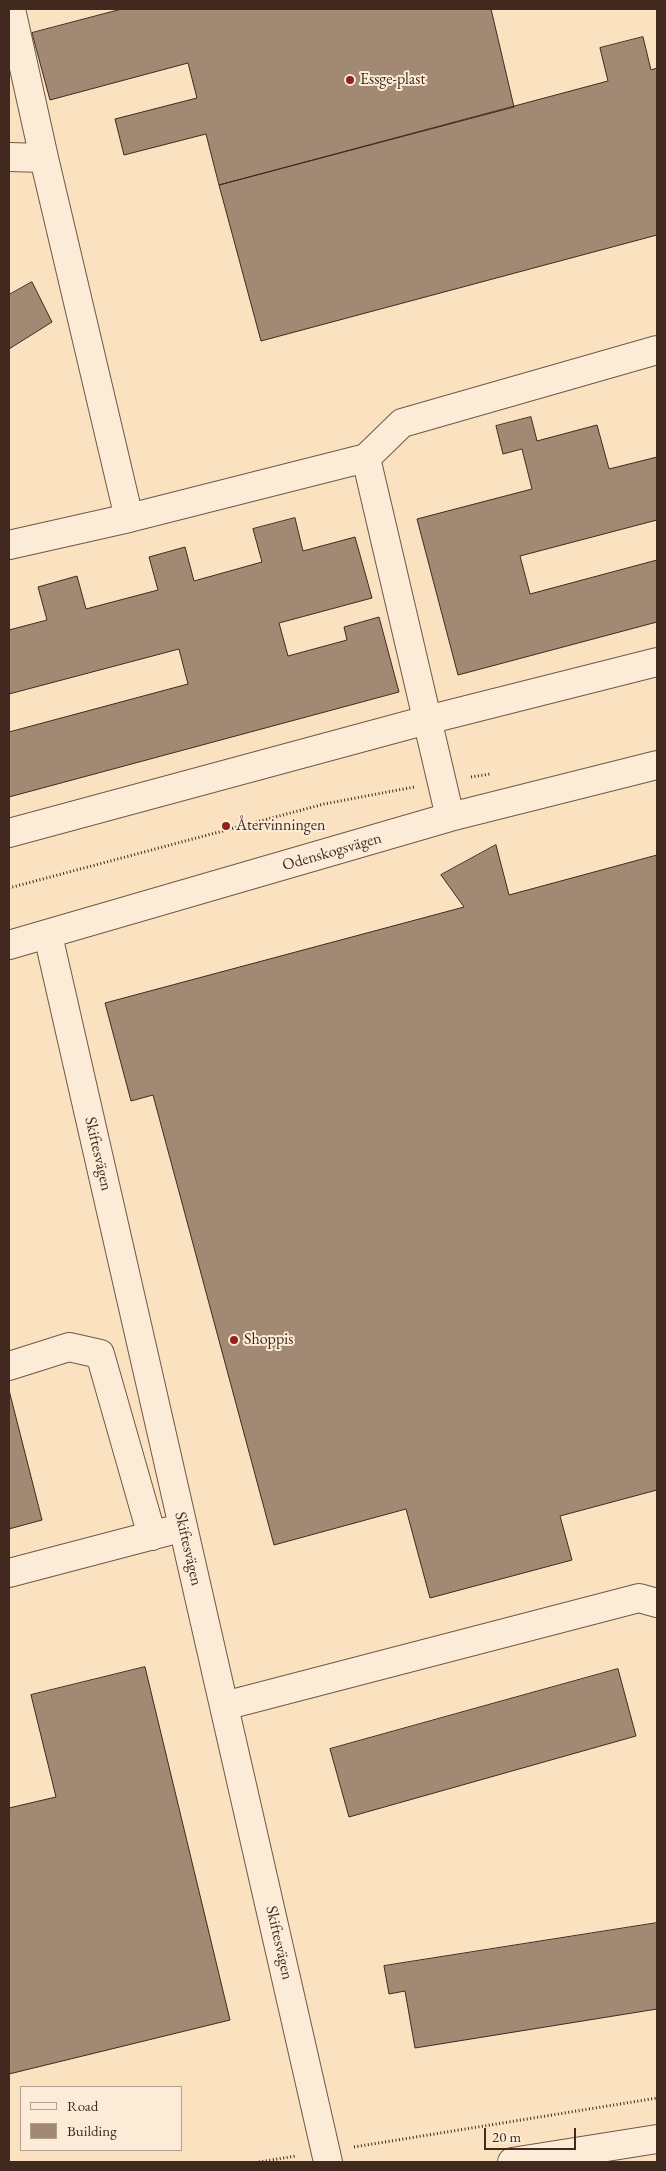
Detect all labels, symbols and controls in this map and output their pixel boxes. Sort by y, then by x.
place label: Essge-plast [360,70,425,90]
marker: Essge-plast [344,74,356,86]
place label: Återvinningen [236,816,326,836]
marker: Återvinningen [220,820,232,832]
street label: Odenskogsvägen [280,829,384,875]
street label: Skiftesvägen [80,1115,116,1193]
place label: Shoppis [244,1330,293,1350]
marker: Shoppis [228,1334,240,1346]
street label: Skiftesvägen [170,1510,206,1588]
street label: Skiftesvägen [261,1904,297,1982]
legend [20,2086,182,2151]
text: Road [67,2096,98,2115]
scale bar [486,2118,578,2150]
text: Building [67,2121,117,2140]
text: 20 m [492,2127,521,2146]

